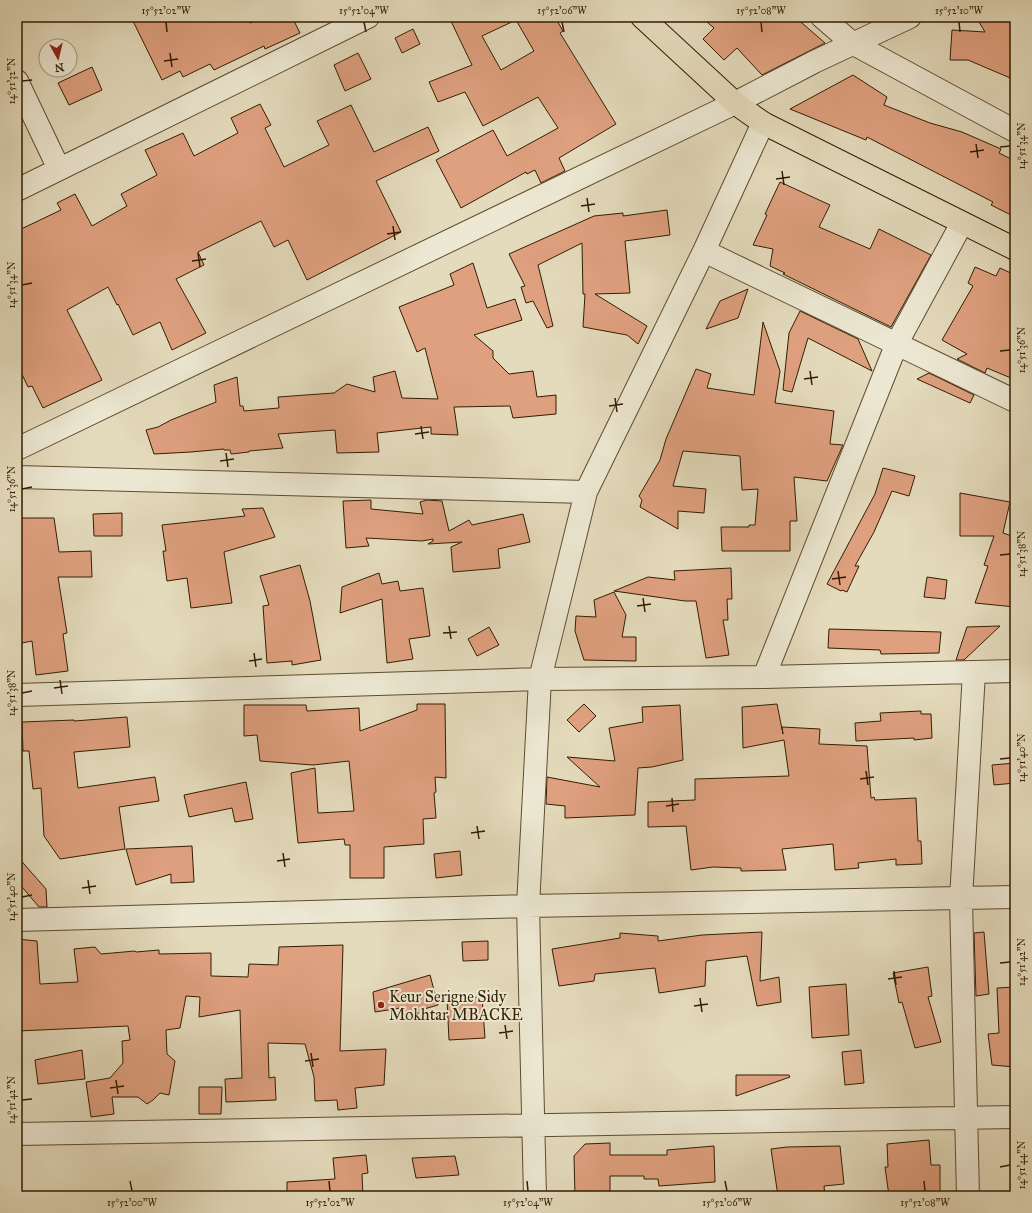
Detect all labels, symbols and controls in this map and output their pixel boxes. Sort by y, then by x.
text: 15°52'02"W [141,5,191,17]
text: 15°52'04"W [339,5,389,17]
text: 15°52'06"W [537,5,587,17]
text: 15°52'08"W [736,5,786,17]
text: 15°52'10"W [935,5,984,17]
north arrow [38,38,78,78]
text: 14°51'32"N [6,57,18,104]
text: N [53,60,65,75]
text: 14°51'34"N [1016,122,1028,169]
text: 14°51'34"N [6,261,18,308]
text: 14°51'36"N [1016,326,1028,373]
text: 14°51'36"N [6,465,18,512]
text: 14°51'38"N [1016,530,1028,577]
text: 14°51'38"N [6,669,18,716]
text: 14°51'40"N [1016,733,1028,782]
text: 14°51'40"N [6,872,18,921]
text: 14°51'42"N [1016,938,1028,986]
place label: Keur Serigne Sidy Mokhtar MBACKE [389,987,523,1024]
marker: Keur Serigne Sidy Mokhtar MBACKE [376,1000,386,1010]
text: 14°51'42"N [6,1076,18,1124]
text: 14°51'44"N [1016,1140,1028,1189]
text: 15°52'00"W [107,1197,158,1209]
text: 15°52'02"W [305,1197,355,1209]
text: 15°52'04"W [503,1197,553,1209]
text: 15°52'06"W [702,1197,752,1209]
text: 15°52'08"W [900,1197,950,1209]

